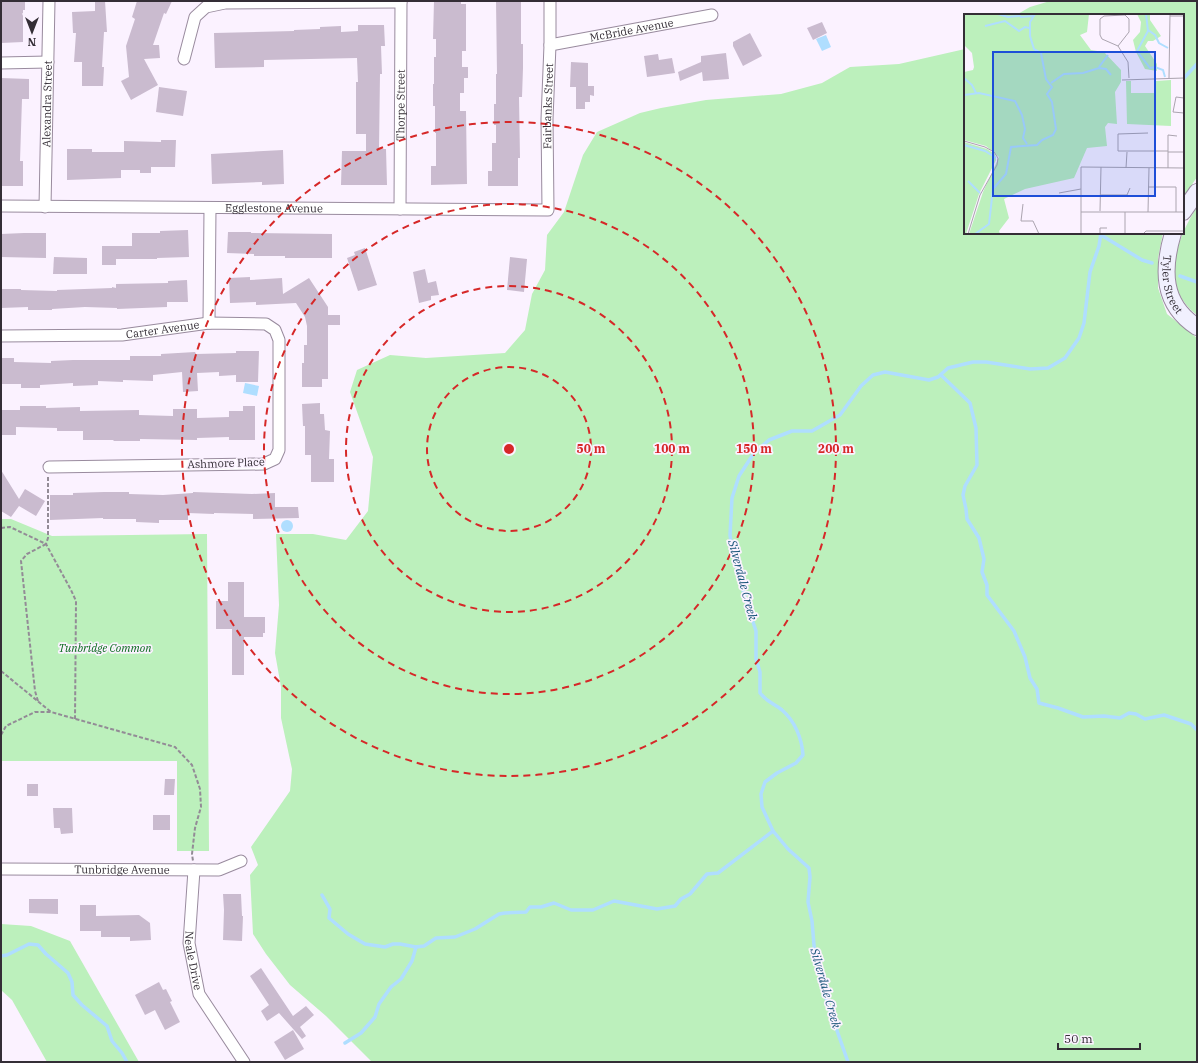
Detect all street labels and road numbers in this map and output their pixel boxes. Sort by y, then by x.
street label: McBride Avenue [589,15,675,44]
street label: Alexandra Street [39,60,55,148]
street label: Fairbanks Street [540,63,556,149]
street label: Thorpe Street [393,69,408,141]
street label: Egglestone Avenue [225,201,323,215]
street label: Tyler Street [1159,254,1186,317]
street label: Carter Avenue [125,317,200,341]
street label: Ashmore Place [187,455,265,471]
street label: Tunbridge Avenue [74,862,170,877]
street label: Neale Drive [182,930,205,991]

